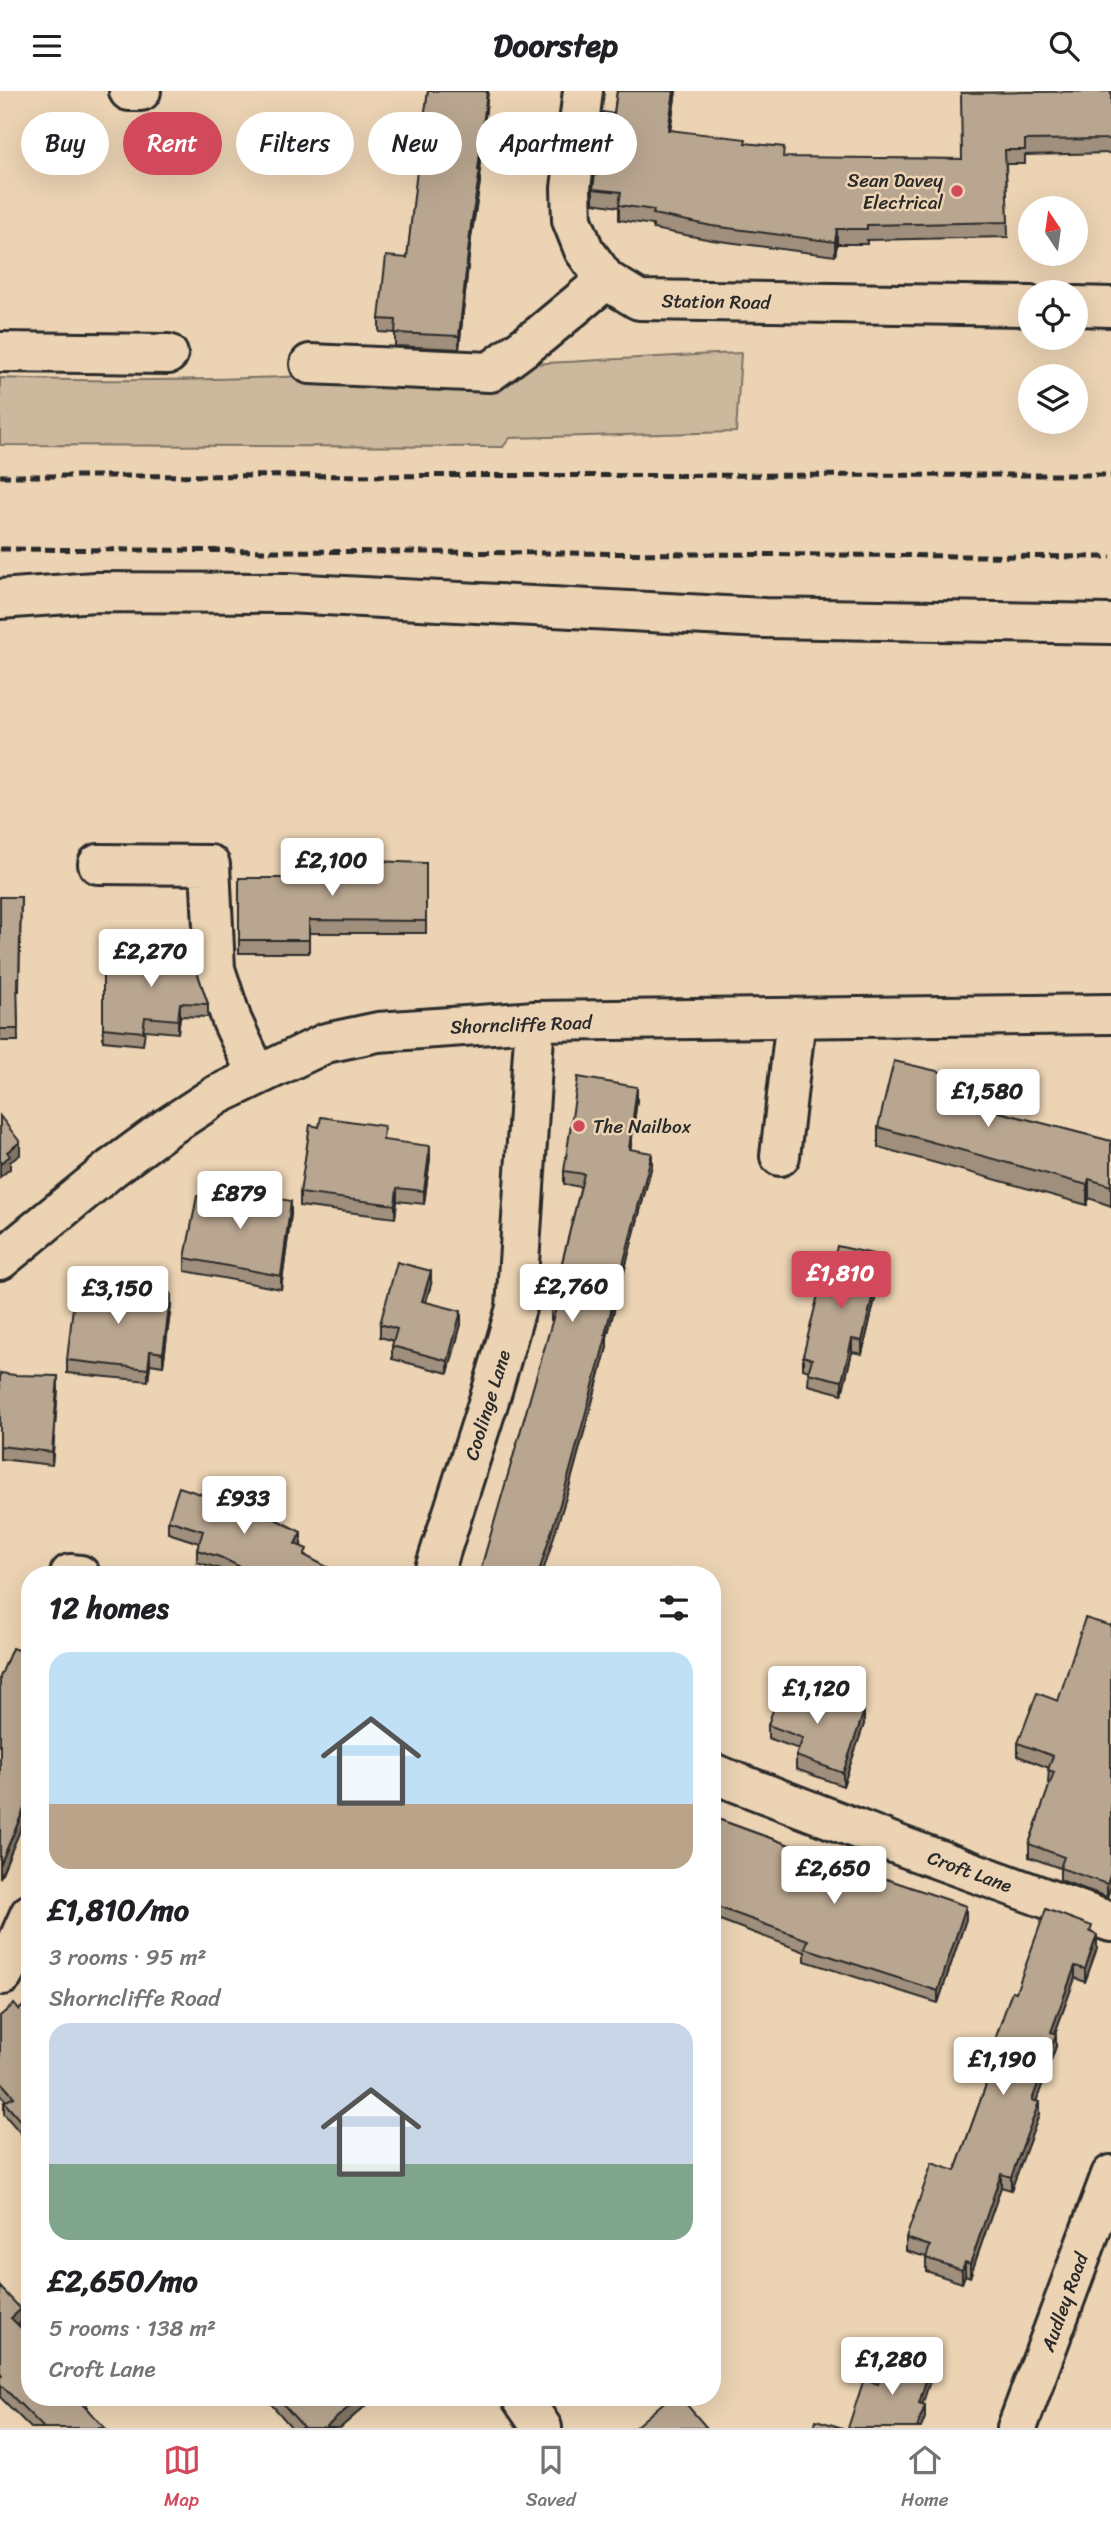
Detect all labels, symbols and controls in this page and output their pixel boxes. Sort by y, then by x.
text: Doorstep [493,17,618,74]
icon: menu [28,27,66,65]
icon: search [1045,27,1083,65]
chip: Buy [21,112,109,175]
chip: Rent [123,112,222,175]
chip: Filters [236,112,354,175]
chip: New [368,112,462,175]
chip: Apartment [476,112,637,175]
place label: Sean Davey Electrical [847,164,944,219]
marker: Sean Davey Electrical [949,183,965,199]
north arrow [1018,196,1088,266]
map controls [1018,196,1088,434]
button: locate [1018,280,1088,350]
street label: Station Road [661,284,773,319]
button: layers [1018,364,1088,434]
pin: £2,100 [275,839,389,898]
text: £2,100 [297,840,367,881]
pin: £2,270 [94,929,208,989]
text: £2,270 [115,931,187,972]
street label: Shorncliffe Road [450,1005,594,1043]
pin: £1,580 [931,1069,1045,1129]
text: £1,580 [953,1071,1023,1112]
place label: The Nailbox [593,1110,692,1143]
marker: The Nailbox [571,1118,587,1134]
pin: £879 [199,1171,281,1231]
text: £879 [213,1173,267,1214]
pin: £1,810 [784,1251,898,1311]
text: £1,810 [808,1253,874,1294]
pin: £2,760 [515,1265,629,1324]
text: £2,760 [536,1266,608,1307]
pin: £3,150 [61,1267,175,1326]
text: £3,150 [83,1268,153,1309]
street label: Coolinge Lane [455,1346,520,1465]
pin: £933 [203,1477,285,1536]
text: £933 [218,1478,270,1519]
text: 12 homes [49,1581,169,1635]
icon: filters [655,1589,693,1627]
pin: £1,120 [760,1667,874,1726]
text: £1,120 [784,1668,850,1709]
icon: home [308,1698,434,1824]
street label: Croft Lane [923,1841,1017,1902]
pin: £2,650 [777,1847,891,1906]
text: £2,650 [797,1848,871,1889]
text: £1,810/mo [49,1883,189,1937]
text: 3 rooms · 95 m² [49,1937,206,1978]
text: Shorncliffe Road [49,1978,220,2019]
pin: £1,190 [946,2037,1060,2097]
text: £1,190 [970,2039,1036,2080]
icon: home [308,2069,434,2195]
street label: Audley Road [1031,2246,1098,2357]
text: £2,650/mo [49,2254,198,2308]
text: 5 rooms · 138 m² [49,2308,216,2349]
pin: £1,280 [835,2337,949,2397]
text: £1,280 [857,2339,927,2380]
text: Croft Lane [49,2349,156,2390]
tab: Map [163,2441,201,2516]
tab: Saved [526,2441,576,2516]
tab: Home [901,2441,948,2516]

